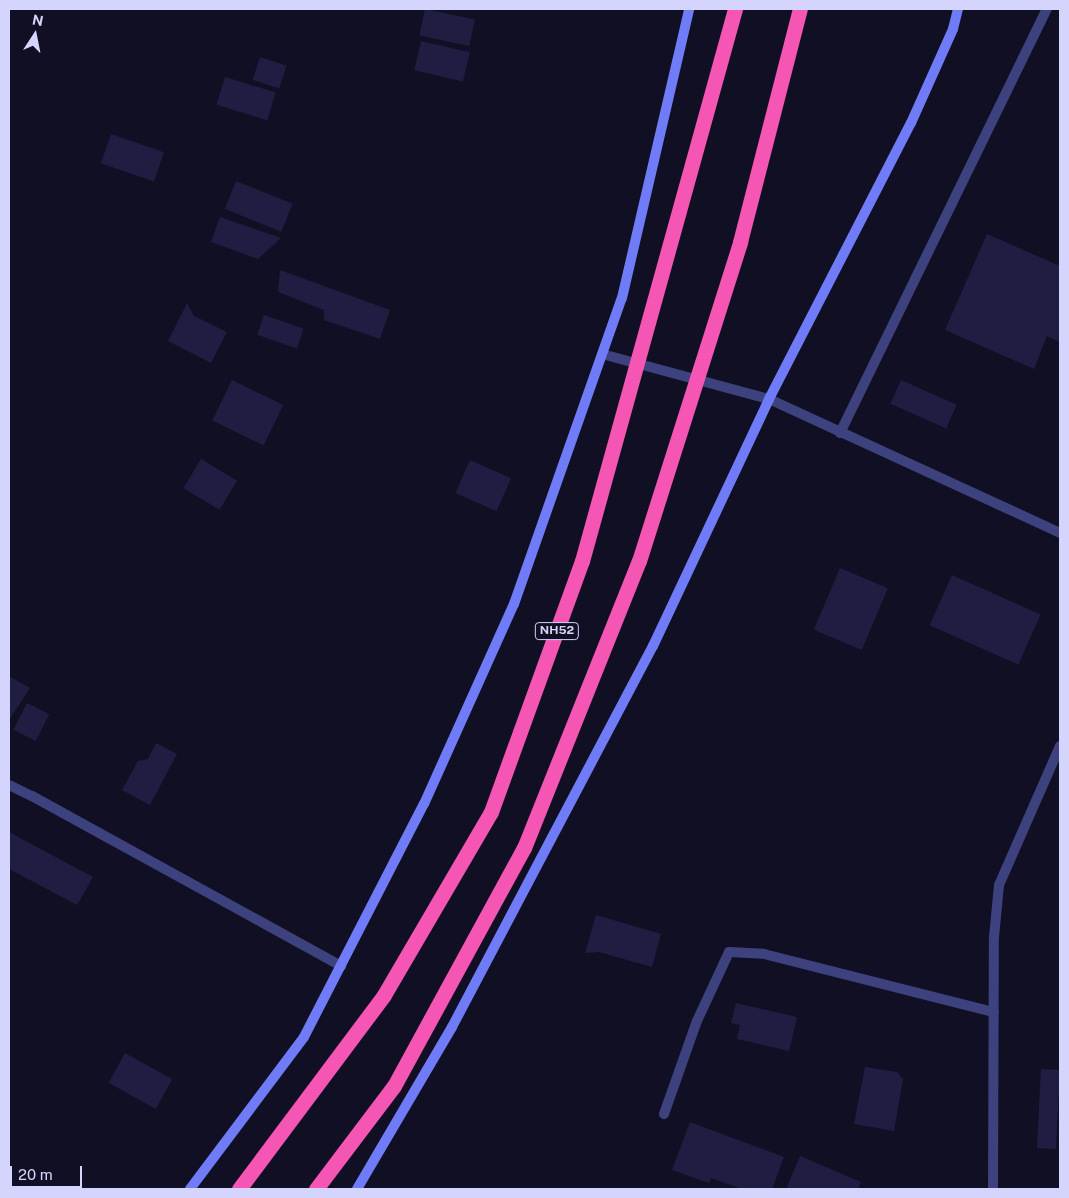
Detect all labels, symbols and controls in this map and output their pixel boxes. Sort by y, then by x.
north arrow [10,10,60,60]
text: N [31,11,45,29]
road number: NH52 [534,622,580,640]
scale bar [12,1156,85,1188]
text: 20 m [18,1166,53,1183]

